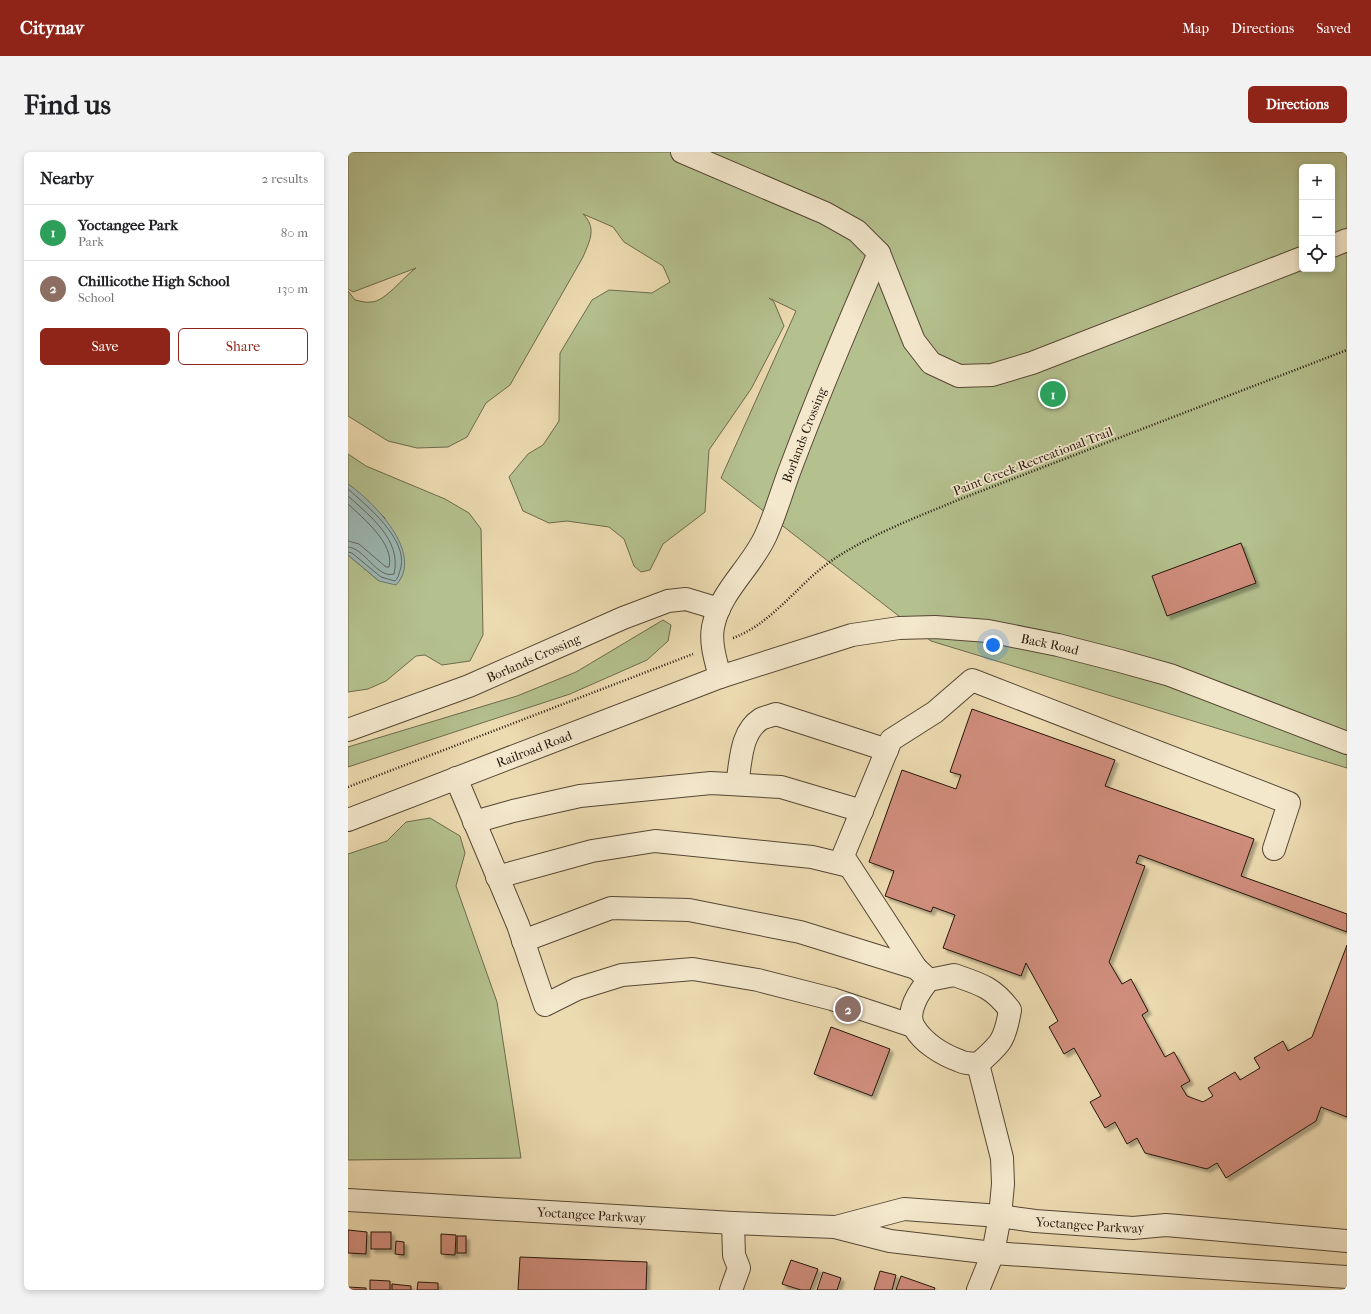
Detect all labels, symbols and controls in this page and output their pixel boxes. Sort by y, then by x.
text: Citynav [20,17,84,39]
text: Map [1182,20,1209,37]
text: Directions [1231,20,1294,37]
text: Saved [1316,20,1351,37]
button: Directions [1248,86,1347,123]
text: Find us [24,88,111,121]
map controls [1299,164,1335,272]
button: + [1299,164,1335,200]
text: Nearby [40,168,94,188]
text: 2 results [262,171,308,186]
button: − [1299,200,1335,236]
text: Yoctangee Park [78,216,178,234]
text: 1 [51,225,55,240]
text: 80 m [281,225,308,240]
text: Park [78,234,104,249]
button: locate [1299,236,1335,272]
text: Chillicothe High School [78,272,230,290]
text: 2 [50,281,56,296]
text: 130 m [277,281,308,296]
text: School [78,290,114,305]
button: Save [40,328,170,365]
button: Share [178,328,308,365]
pin: 1 [1040,379,1066,409]
street label: Borlands Crossing [778,384,829,484]
street label: Paint Creek Recreational Trail [951,423,1115,498]
street label: Borlands Crossing [484,630,583,685]
street label: Back Road [1020,630,1081,658]
your location [983,635,1003,655]
street label: Railroad Road [494,727,575,770]
pin: 2 [835,994,861,1024]
street label: Yoctangee Parkway [536,1204,647,1225]
street label: Yoctangee Parkway [1034,1213,1146,1236]

